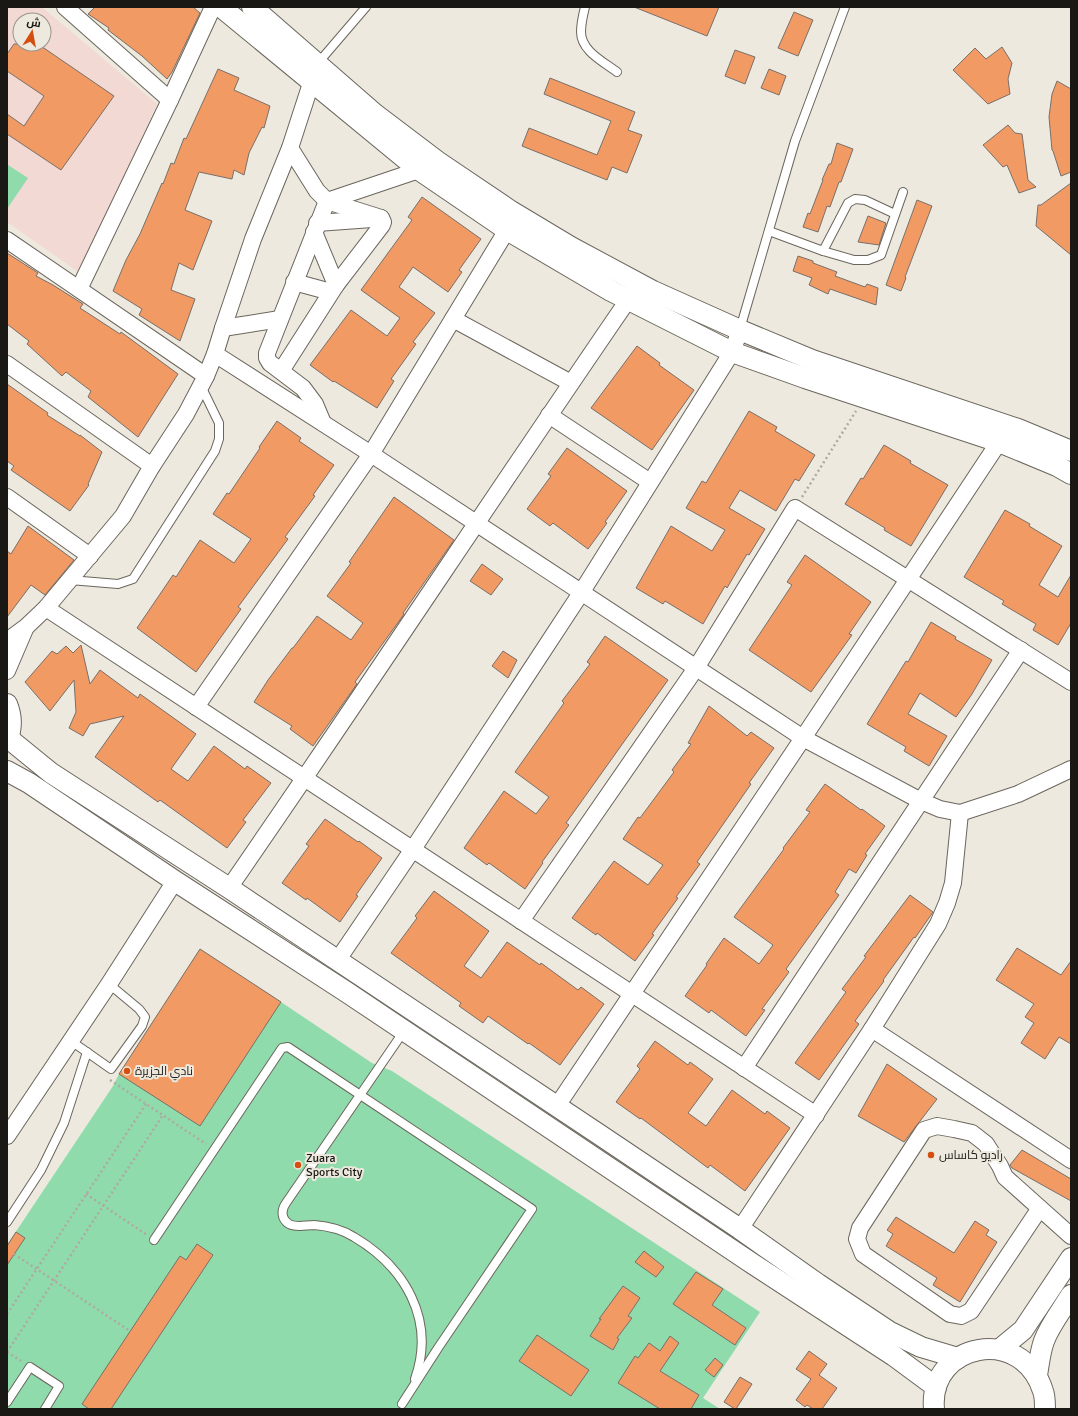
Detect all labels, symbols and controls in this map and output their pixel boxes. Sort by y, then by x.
north arrow [12,12,52,52]
text: ش [26,15,42,30]
place label: نادي الجزيرة [135,1064,193,1081]
marker: نادي الجزيرة [122,1066,132,1076]
place label: راديو كاساس [939,1148,1003,1163]
marker: راديو كاساس [926,1150,936,1160]
place label: Zuara Sports City [306,1151,363,1180]
marker: Zuara Sports City [293,1160,303,1170]

